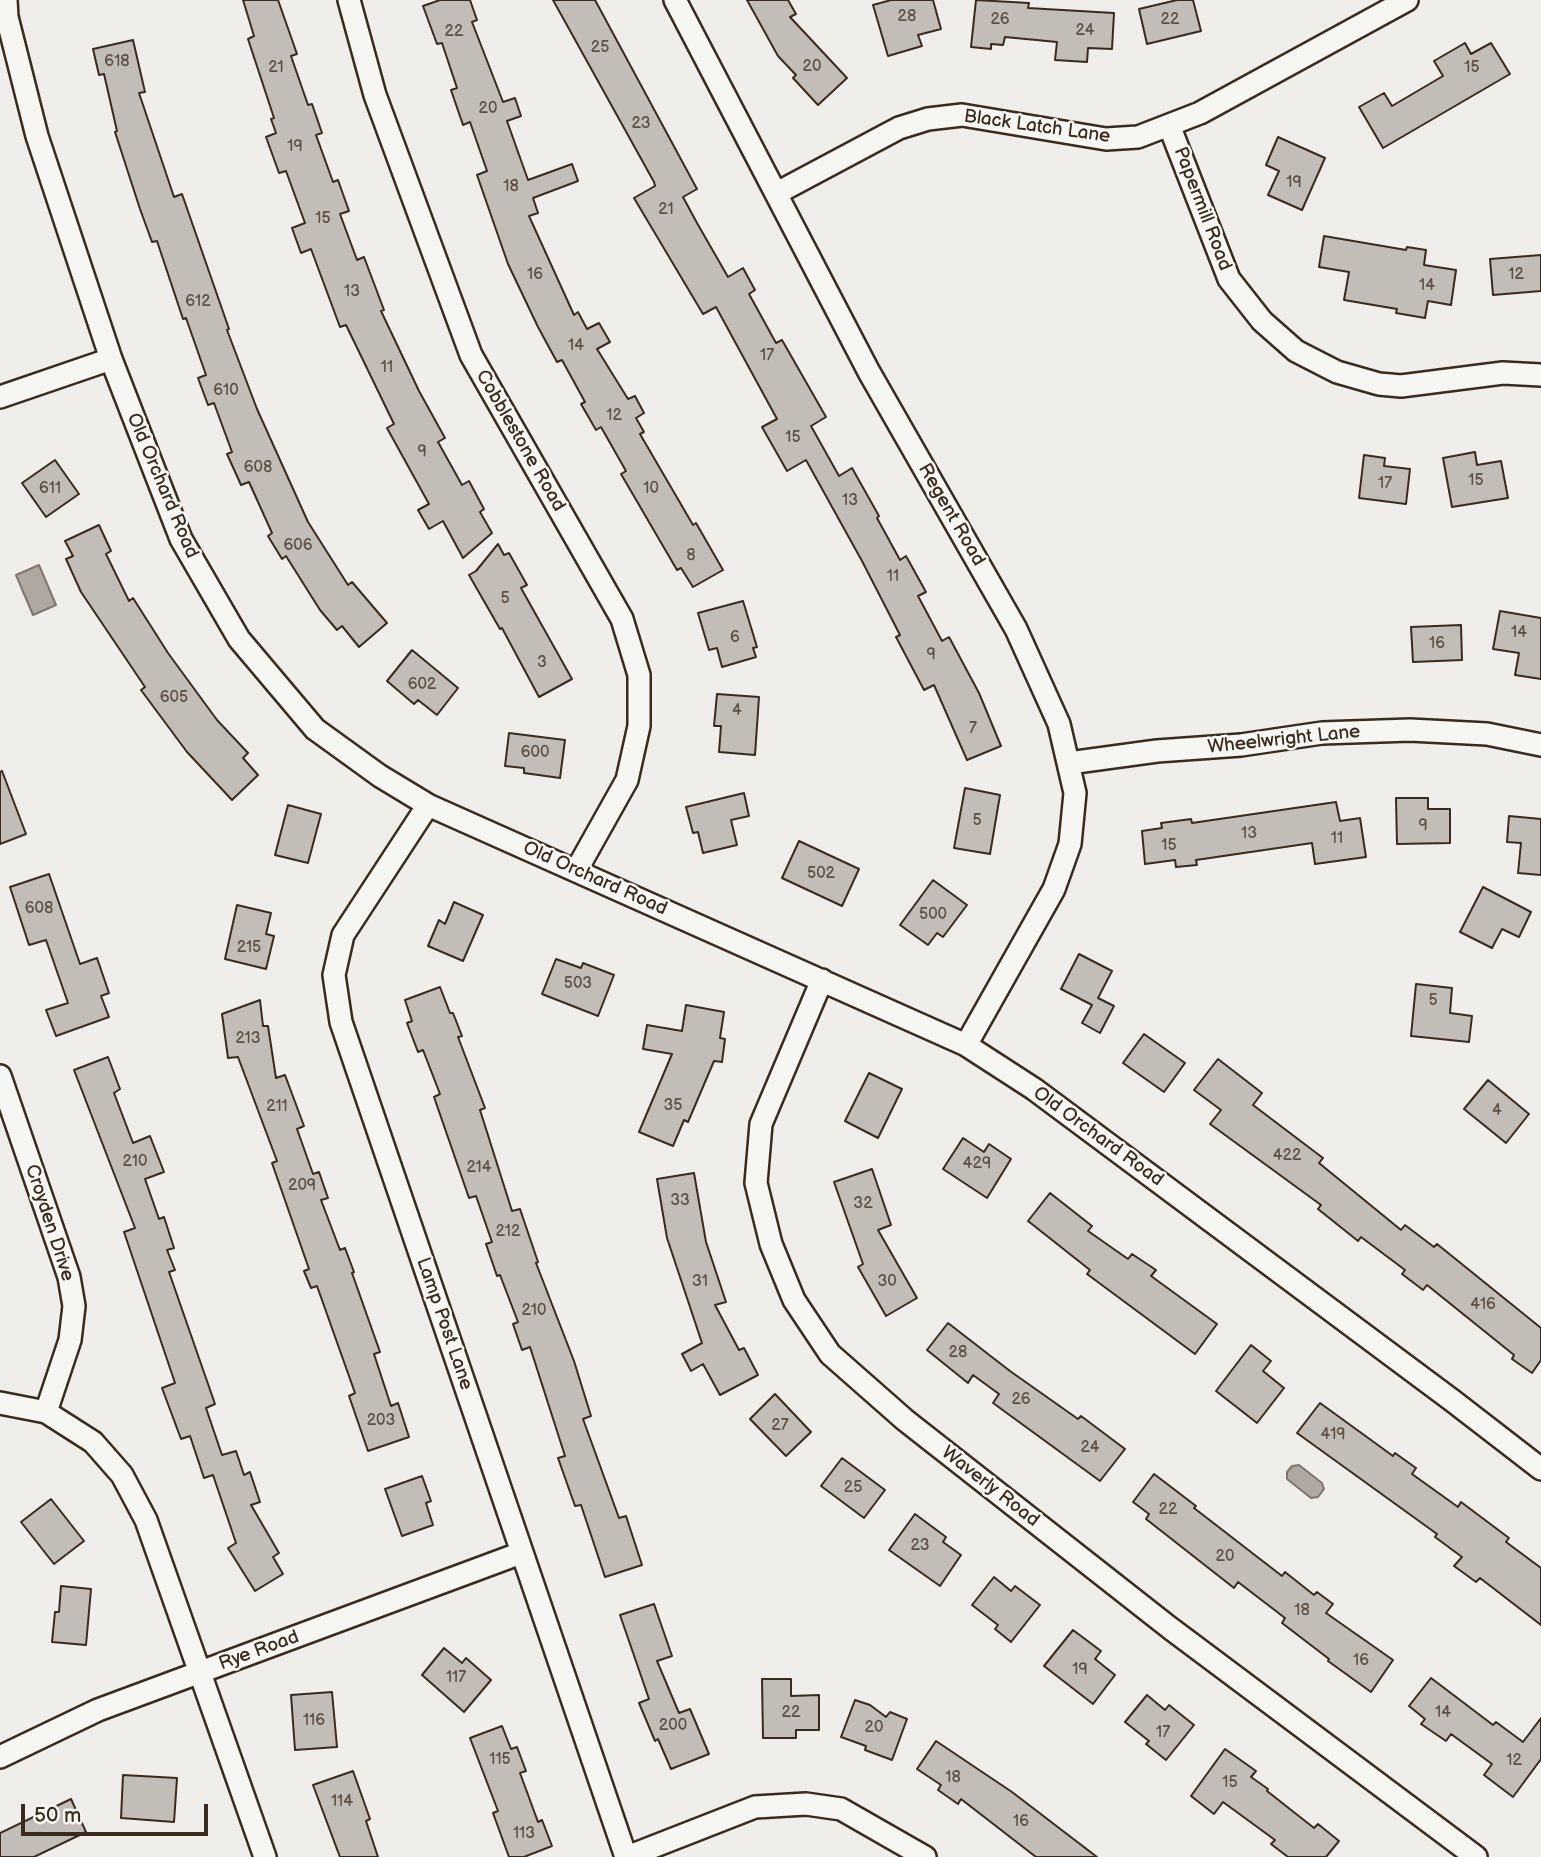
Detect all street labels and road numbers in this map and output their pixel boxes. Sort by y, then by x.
street label: Black Latch Lane [962,105,1112,149]
street label: Papermill Road [1168,144,1236,274]
street label: Cobblestone Road [470,366,570,516]
street label: Old Orchard Road [121,410,203,562]
street label: Regent Road [912,460,990,570]
street label: Wheelwright Lane [1206,721,1362,759]
street label: Old Orchard Road [519,837,671,921]
street label: Old Orchard Road [1028,1082,1168,1192]
street label: Croyden Drive [19,1162,79,1284]
street label: Lamp Post Lane [411,1255,477,1393]
street label: Waverly Road [937,1442,1043,1532]
street label: Rye Road [216,1626,302,1676]

